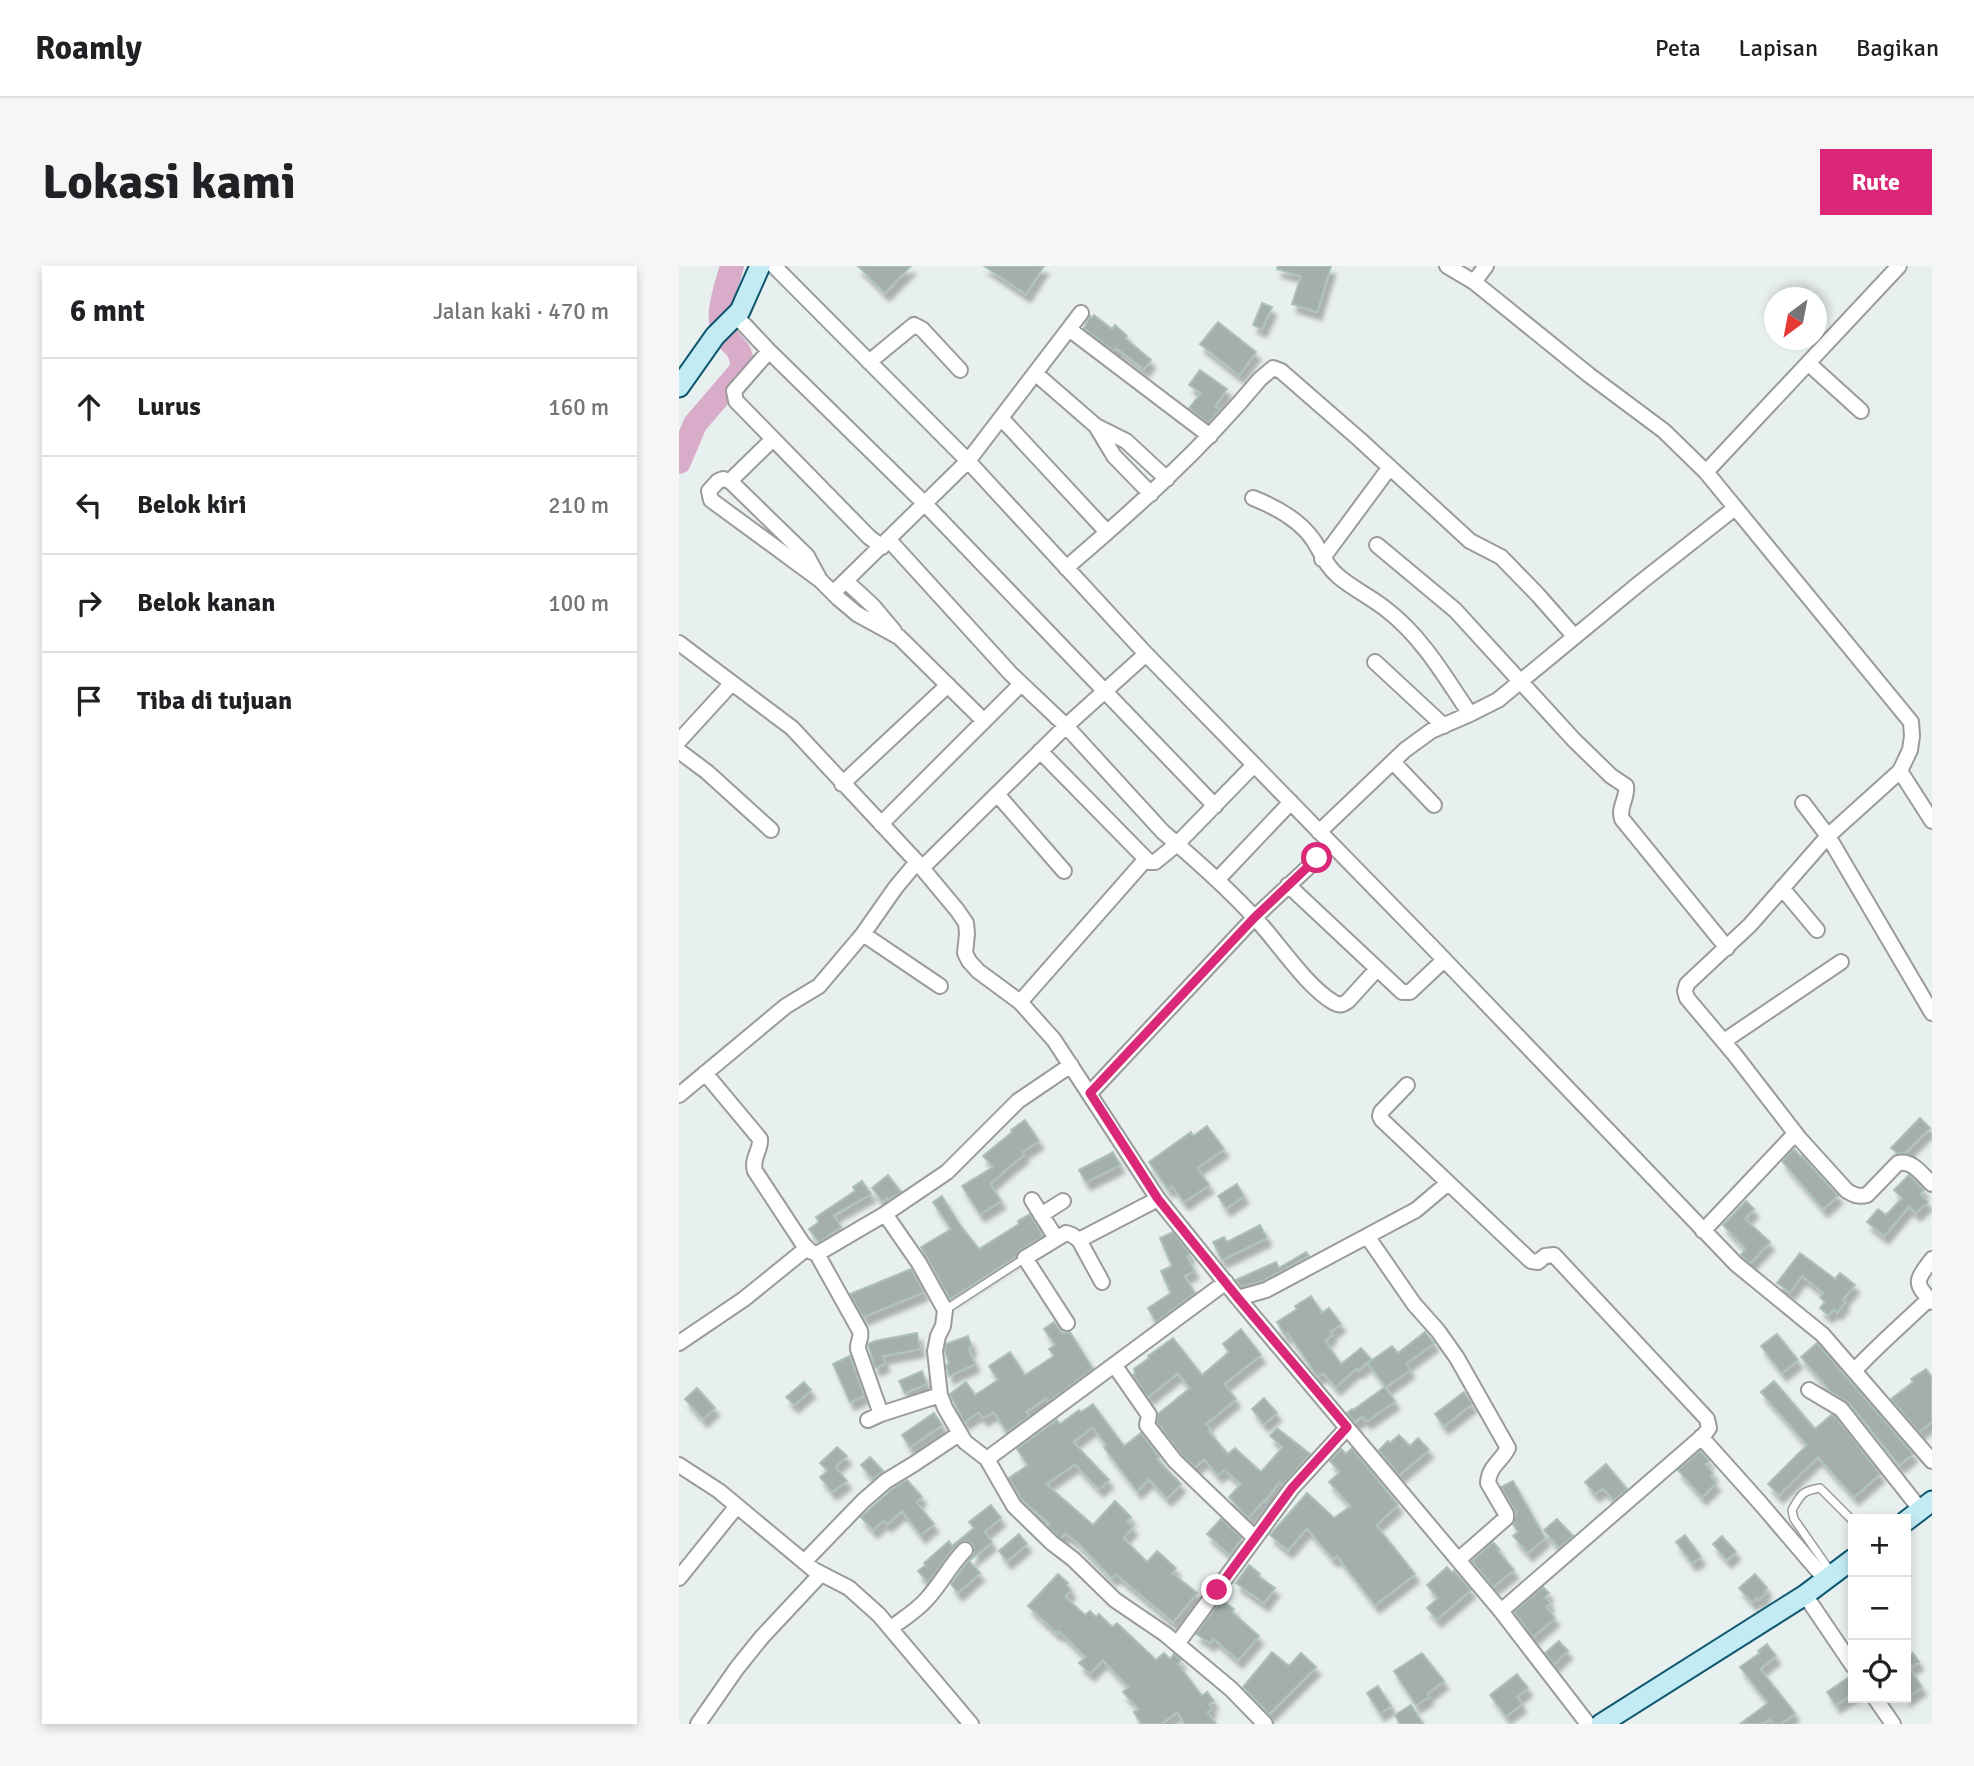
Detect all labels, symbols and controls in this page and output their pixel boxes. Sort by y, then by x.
text: Roamly [35,28,142,69]
text: Peta [1655,33,1701,63]
text: Lapisan [1739,33,1818,63]
text: Bagikan [1856,33,1939,63]
button: Rute [1820,149,1932,215]
text: Lokasi kami [42,152,296,212]
north arrow [1764,287,1827,350]
text: 6 mnt [70,293,145,330]
text: Jalan kaki · 470 m [433,297,609,326]
icon: ahead [70,388,108,426]
text: Lurus [137,391,201,423]
text: 160 m [548,393,609,422]
icon: left [70,486,108,524]
text: Belok kiri [137,489,246,521]
text: 210 m [548,491,609,520]
icon: right [70,584,108,622]
text: Belok kanan [137,587,275,619]
text: 100 m [548,589,609,618]
icon: arrive [70,682,108,720]
text: Tiba di tujuan [137,685,292,717]
route start [1301,842,1332,873]
map controls [1848,1514,1911,1703]
button: + [1848,1514,1911,1577]
route end [1201,1574,1232,1605]
button: − [1848,1577,1911,1640]
button: locate [1848,1640,1911,1703]

